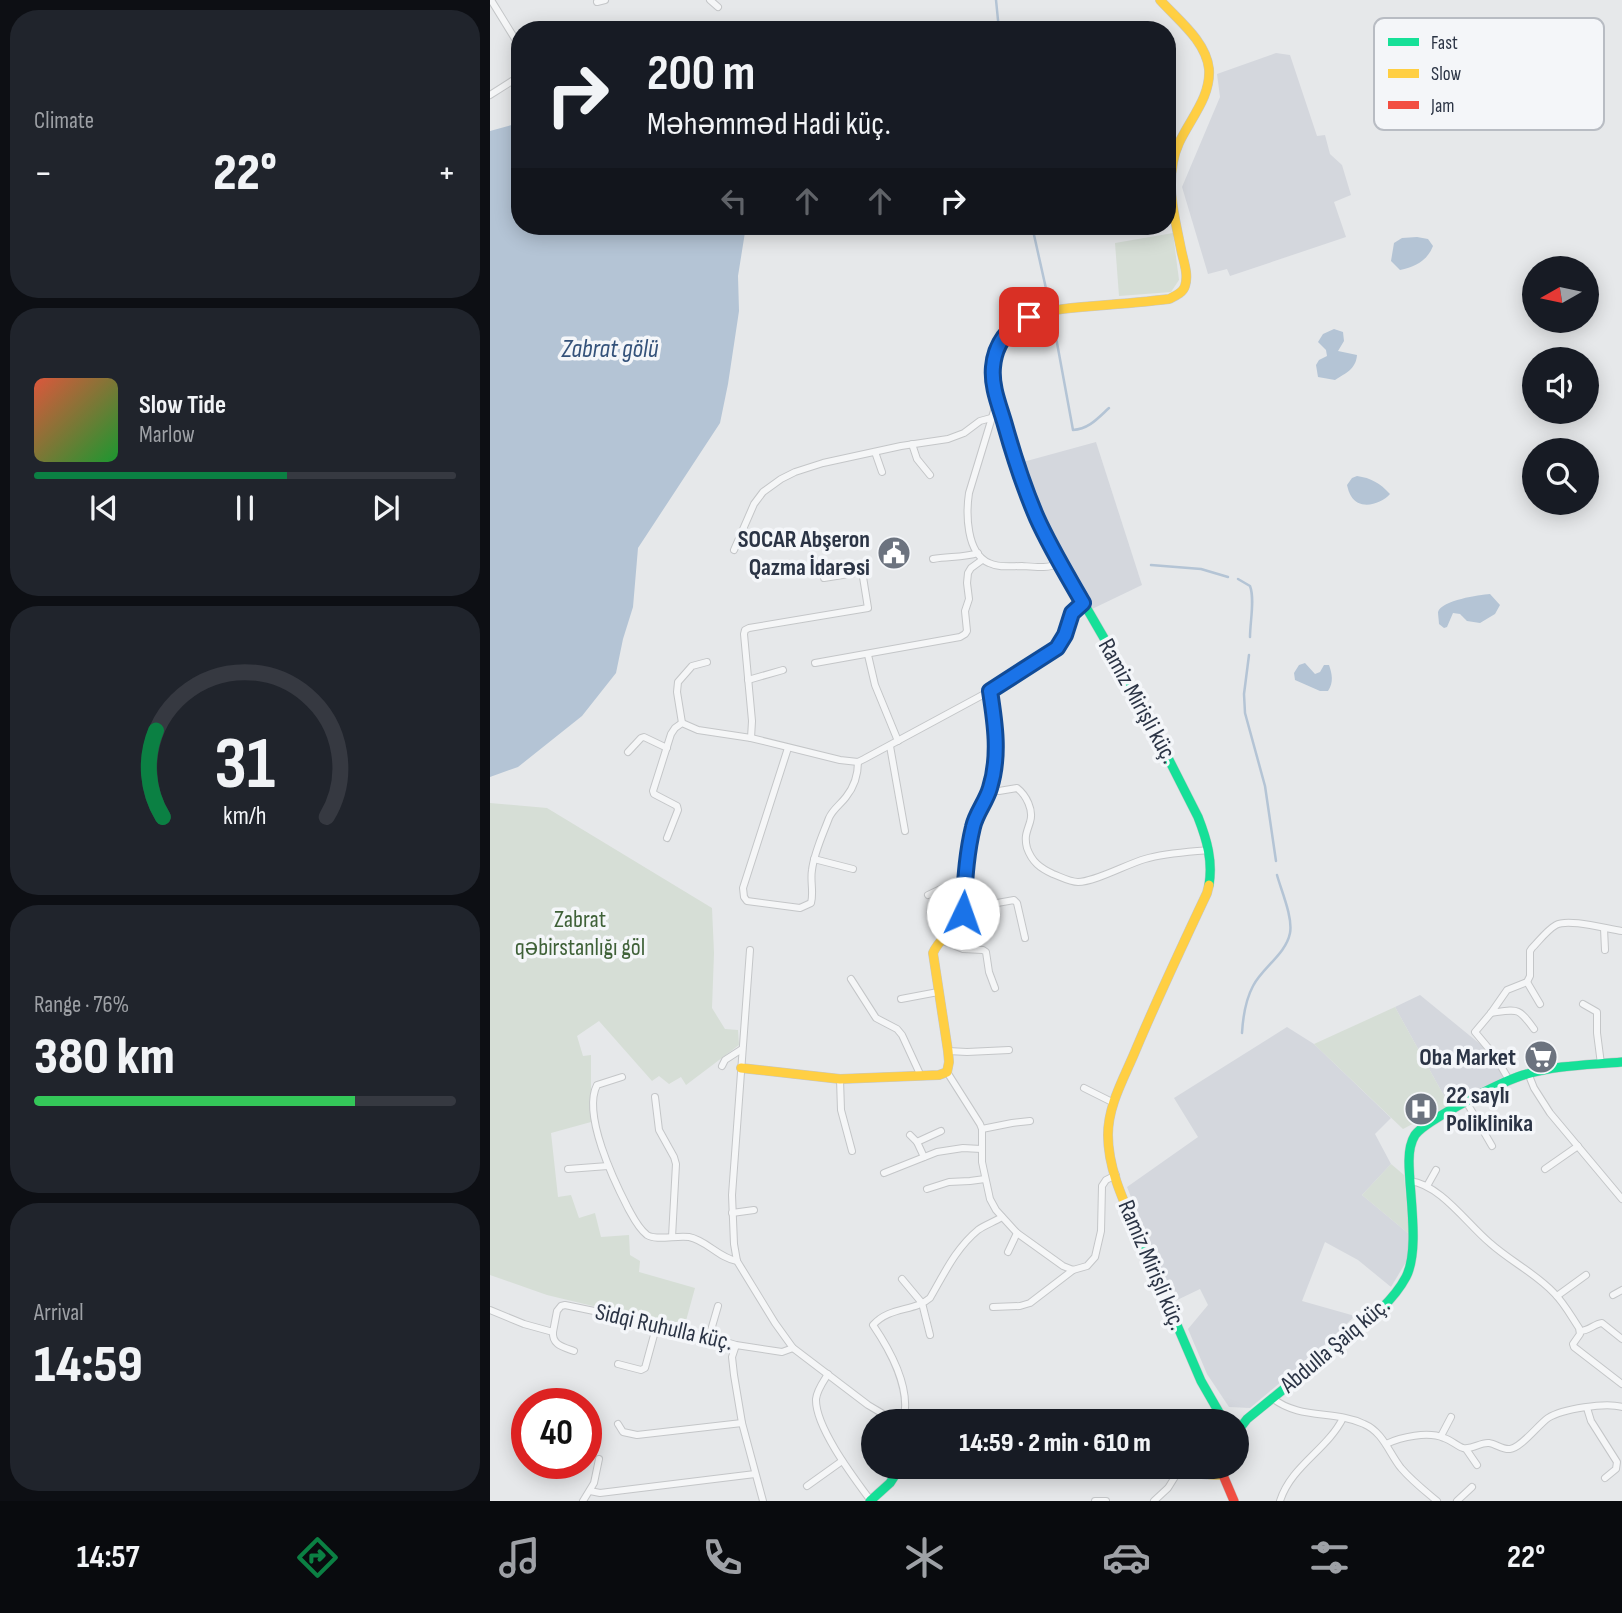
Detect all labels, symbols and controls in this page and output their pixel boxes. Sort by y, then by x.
legend [1374,18,1604,130]
text: Fast [1431,32,1458,55]
text: 200 m [647,45,755,104]
icon: right [532,49,623,140]
text: Slow [1431,63,1461,86]
text: Jam [1430,95,1454,118]
text: Məhəmməd Hadi küç. [647,105,891,144]
text: Climate [34,107,94,135]
text: 22° [213,142,277,205]
text: − [34,151,53,196]
text: + [437,151,456,196]
icon: left [715,182,753,220]
icon: ahead [788,182,826,220]
icon: ahead [861,182,899,220]
icon: right [934,182,972,220]
north arrow [1522,256,1600,332]
map controls [1522,256,1599,515]
pin [999,287,1059,347]
icon: arrive [1010,298,1048,336]
water label: Zabrat gölü [561,334,659,365]
button: sound [1522,347,1599,424]
text: Slow Tide [139,390,226,421]
text: Marlow [139,421,195,449]
button: search [1522,438,1599,515]
icon: previous [85,489,123,527]
icon: pause [226,489,264,527]
icon: next [367,489,405,527]
place label: SOCAR Abşeron Qazma İdarəsi [738,525,870,582]
public building icon: SOCAR Abşeron Qazma İdarəsi [875,534,913,572]
street label: Ramiz Mirişli küç. [1092,634,1184,768]
text: 31 [214,721,276,809]
text: km/h [223,800,267,831]
position arrow [926,876,1000,950]
park label: Zabrat qəbirstanlığı göl [515,905,645,962]
text: Range · 76% [34,991,129,1019]
text: 380 km [34,1026,175,1089]
supermarket icon: Oba Market [1522,1038,1560,1076]
place label: Oba Market [1419,1043,1516,1072]
place label: 22 saylı Poliklinika [1446,1081,1533,1138]
hospital icon: 22 saylı Poliklinika [1402,1090,1440,1128]
street label: Ramiz Mirişli küç. [1112,1196,1192,1334]
street label: Abdulla Şaiq küç. [1274,1291,1396,1400]
street label: Sidqi Ruhulla küç. [592,1297,736,1357]
text: Arrival [34,1299,83,1327]
text: 14:59 [34,1334,143,1397]
speed limit sign: 40 [511,1388,602,1479]
text: 14:59 · 2 min · 610 m [959,1428,1151,1459]
icon: directions [293,1533,342,1582]
icon: music [495,1533,544,1582]
icon: phone [698,1533,747,1582]
icon: climate [900,1533,949,1582]
icon: car [1102,1533,1151,1582]
icon: filters [1305,1533,1354,1582]
text: 14:57 [77,1538,139,1577]
text: 22° [1507,1538,1545,1577]

